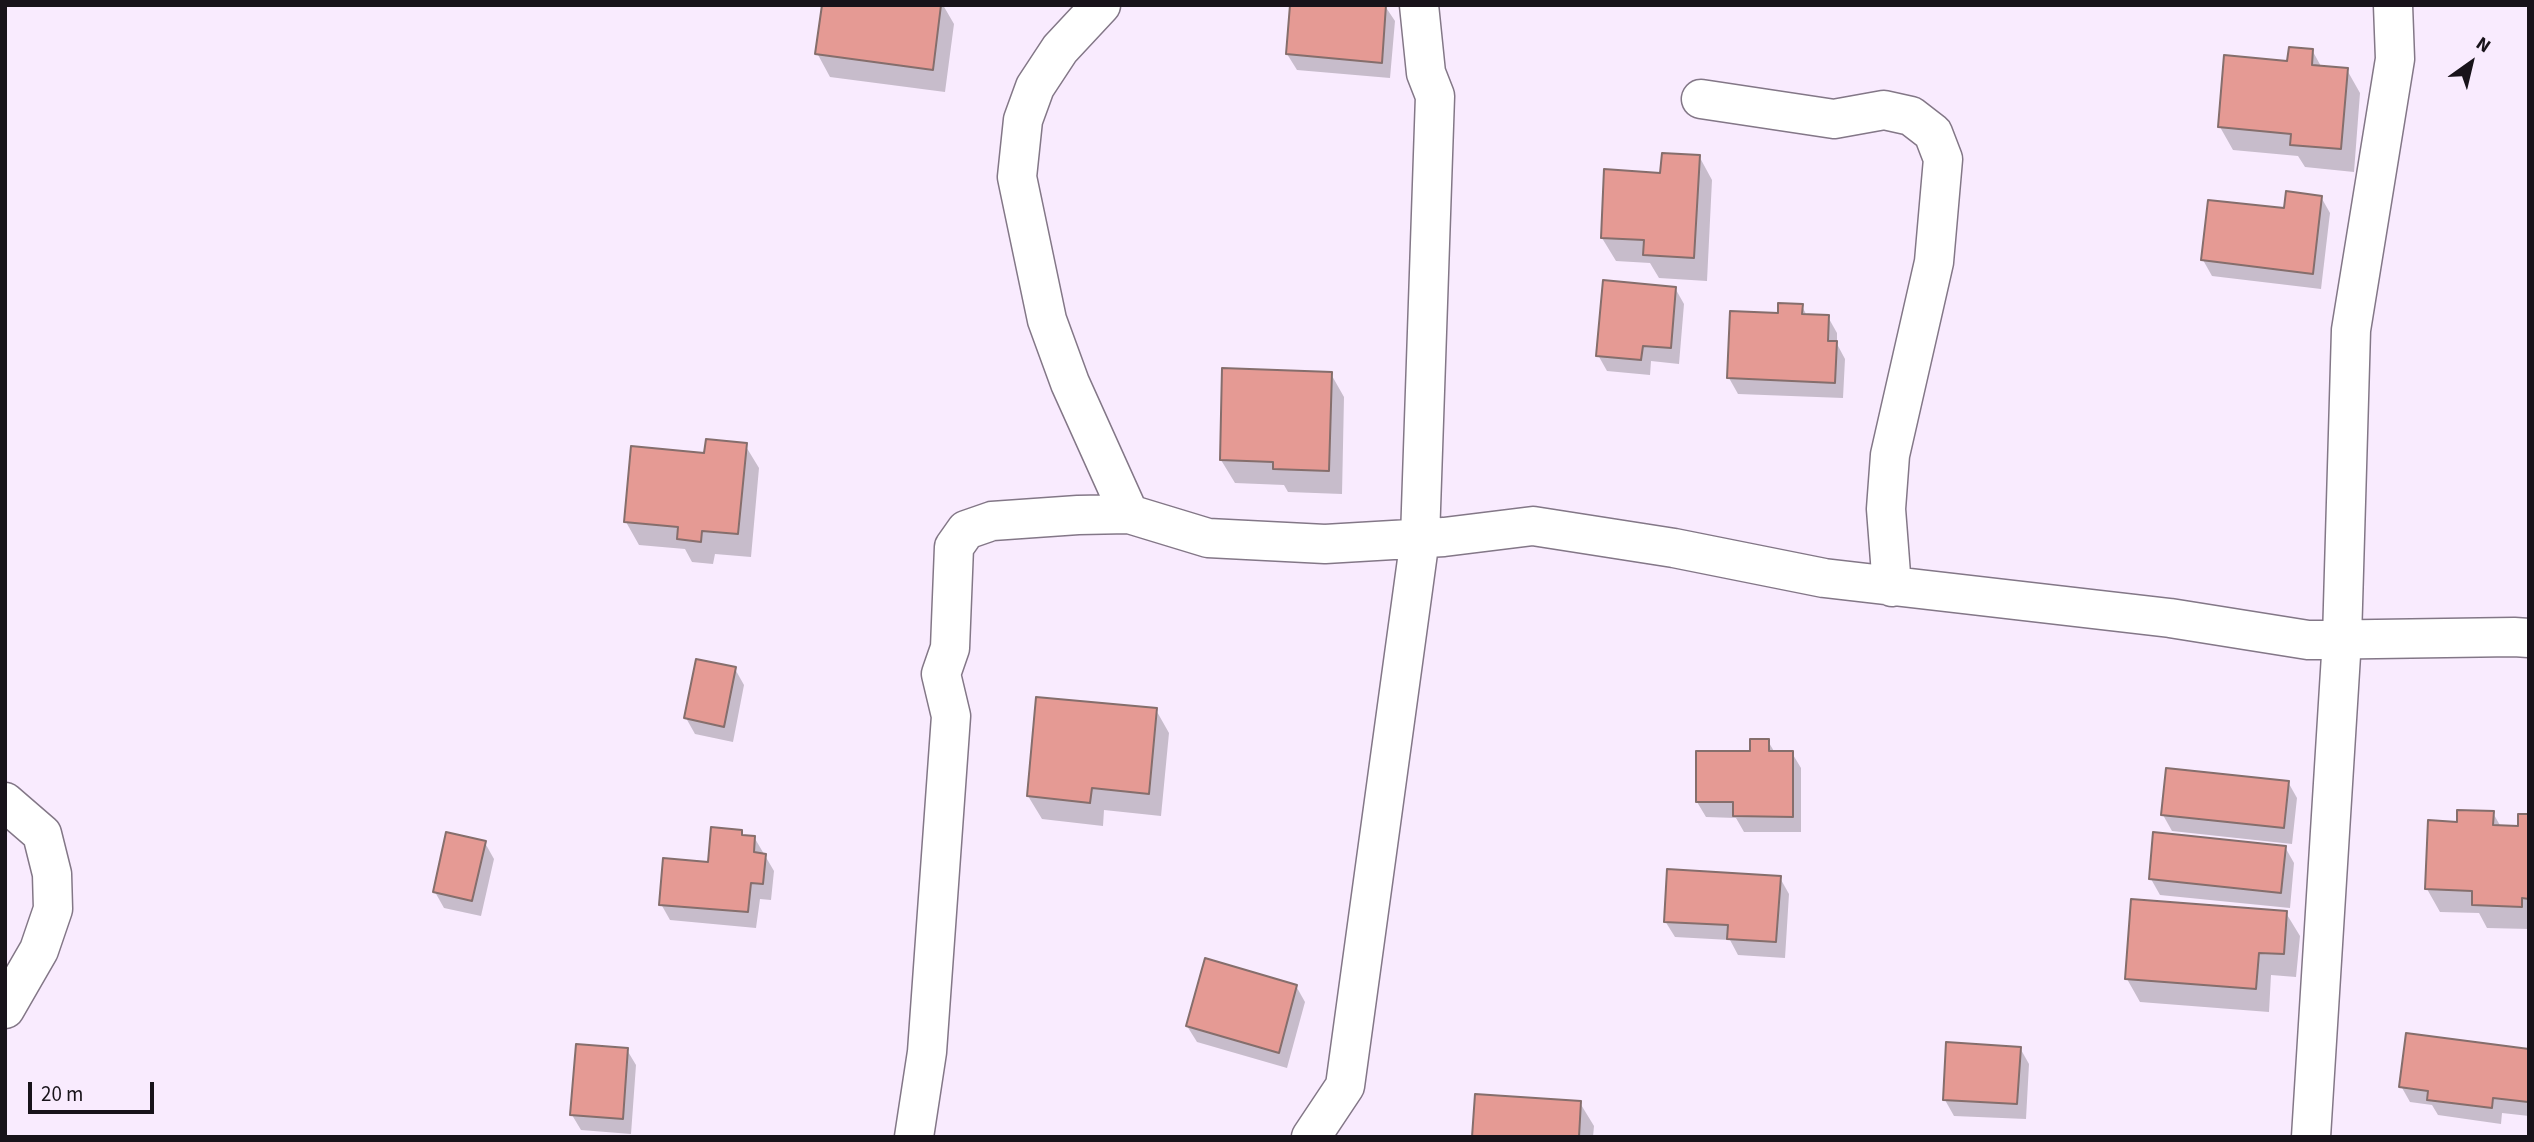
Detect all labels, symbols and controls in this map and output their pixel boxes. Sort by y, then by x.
north arrow [2436,28,2506,98]
text: N [2470,30,2496,60]
scale bar [32,1068,158,1112]
text: 20 m [41,1079,83,1109]

